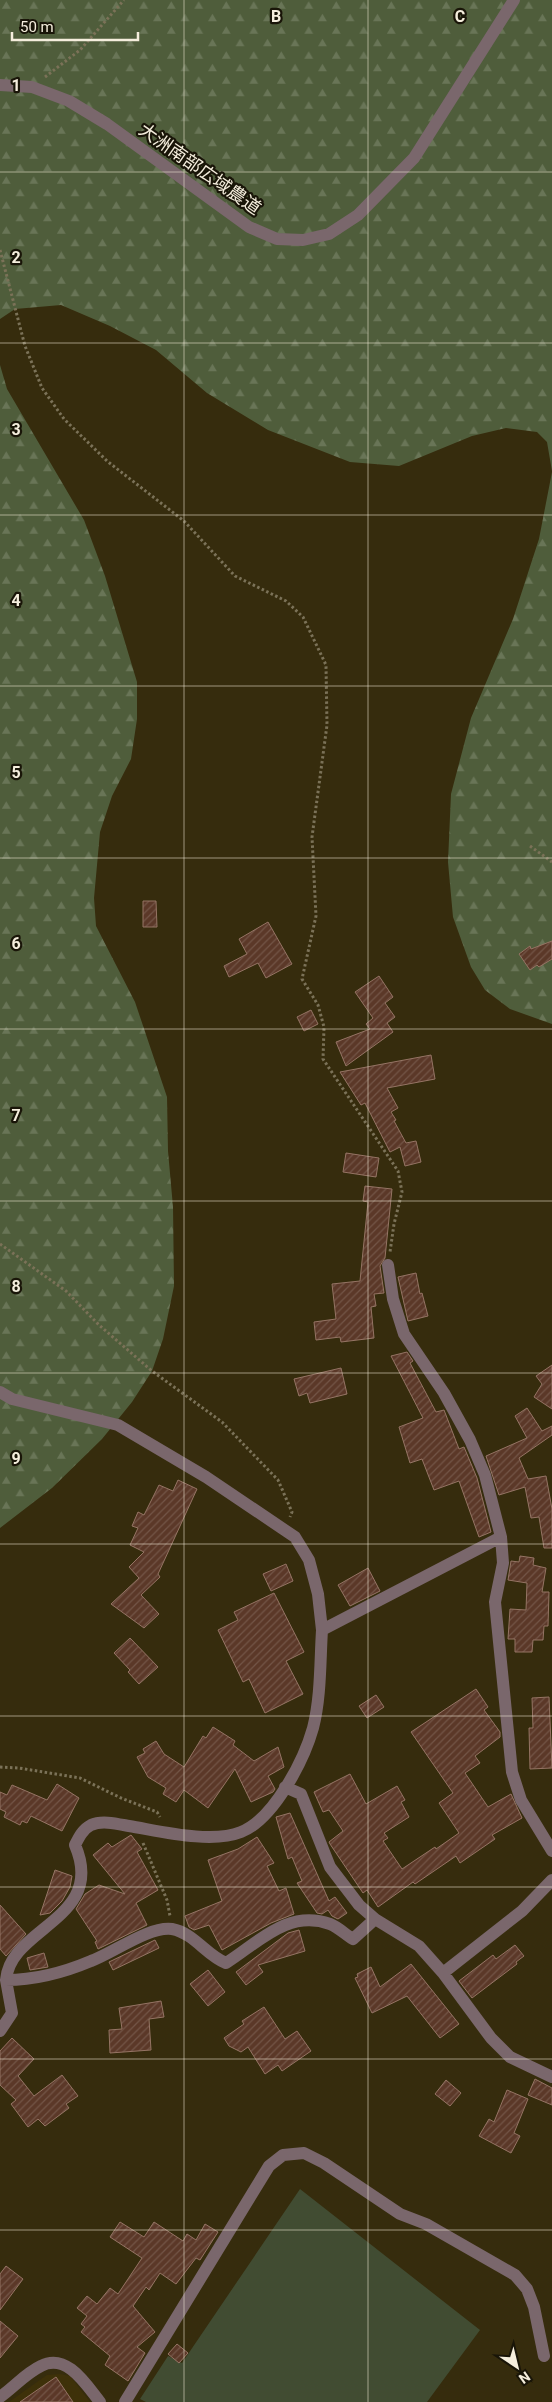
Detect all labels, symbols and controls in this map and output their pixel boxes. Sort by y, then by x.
text: B [271,7,281,26]
text: C [455,7,465,26]
scale bar [12,10,139,42]
text: 50 m [20,18,54,36]
text: 1 [11,76,21,95]
street label: 大洲南部広域農道 [135,119,265,218]
text: 2 [11,248,21,267]
text: 3 [11,420,21,439]
text: 4 [11,591,21,610]
text: 5 [11,763,21,782]
text: 6 [11,934,21,953]
text: 7 [11,1106,21,1125]
text: 8 [11,1277,21,1296]
text: 9 [11,1449,21,1468]
north arrow [492,2342,542,2392]
text: N [516,2368,533,2387]

